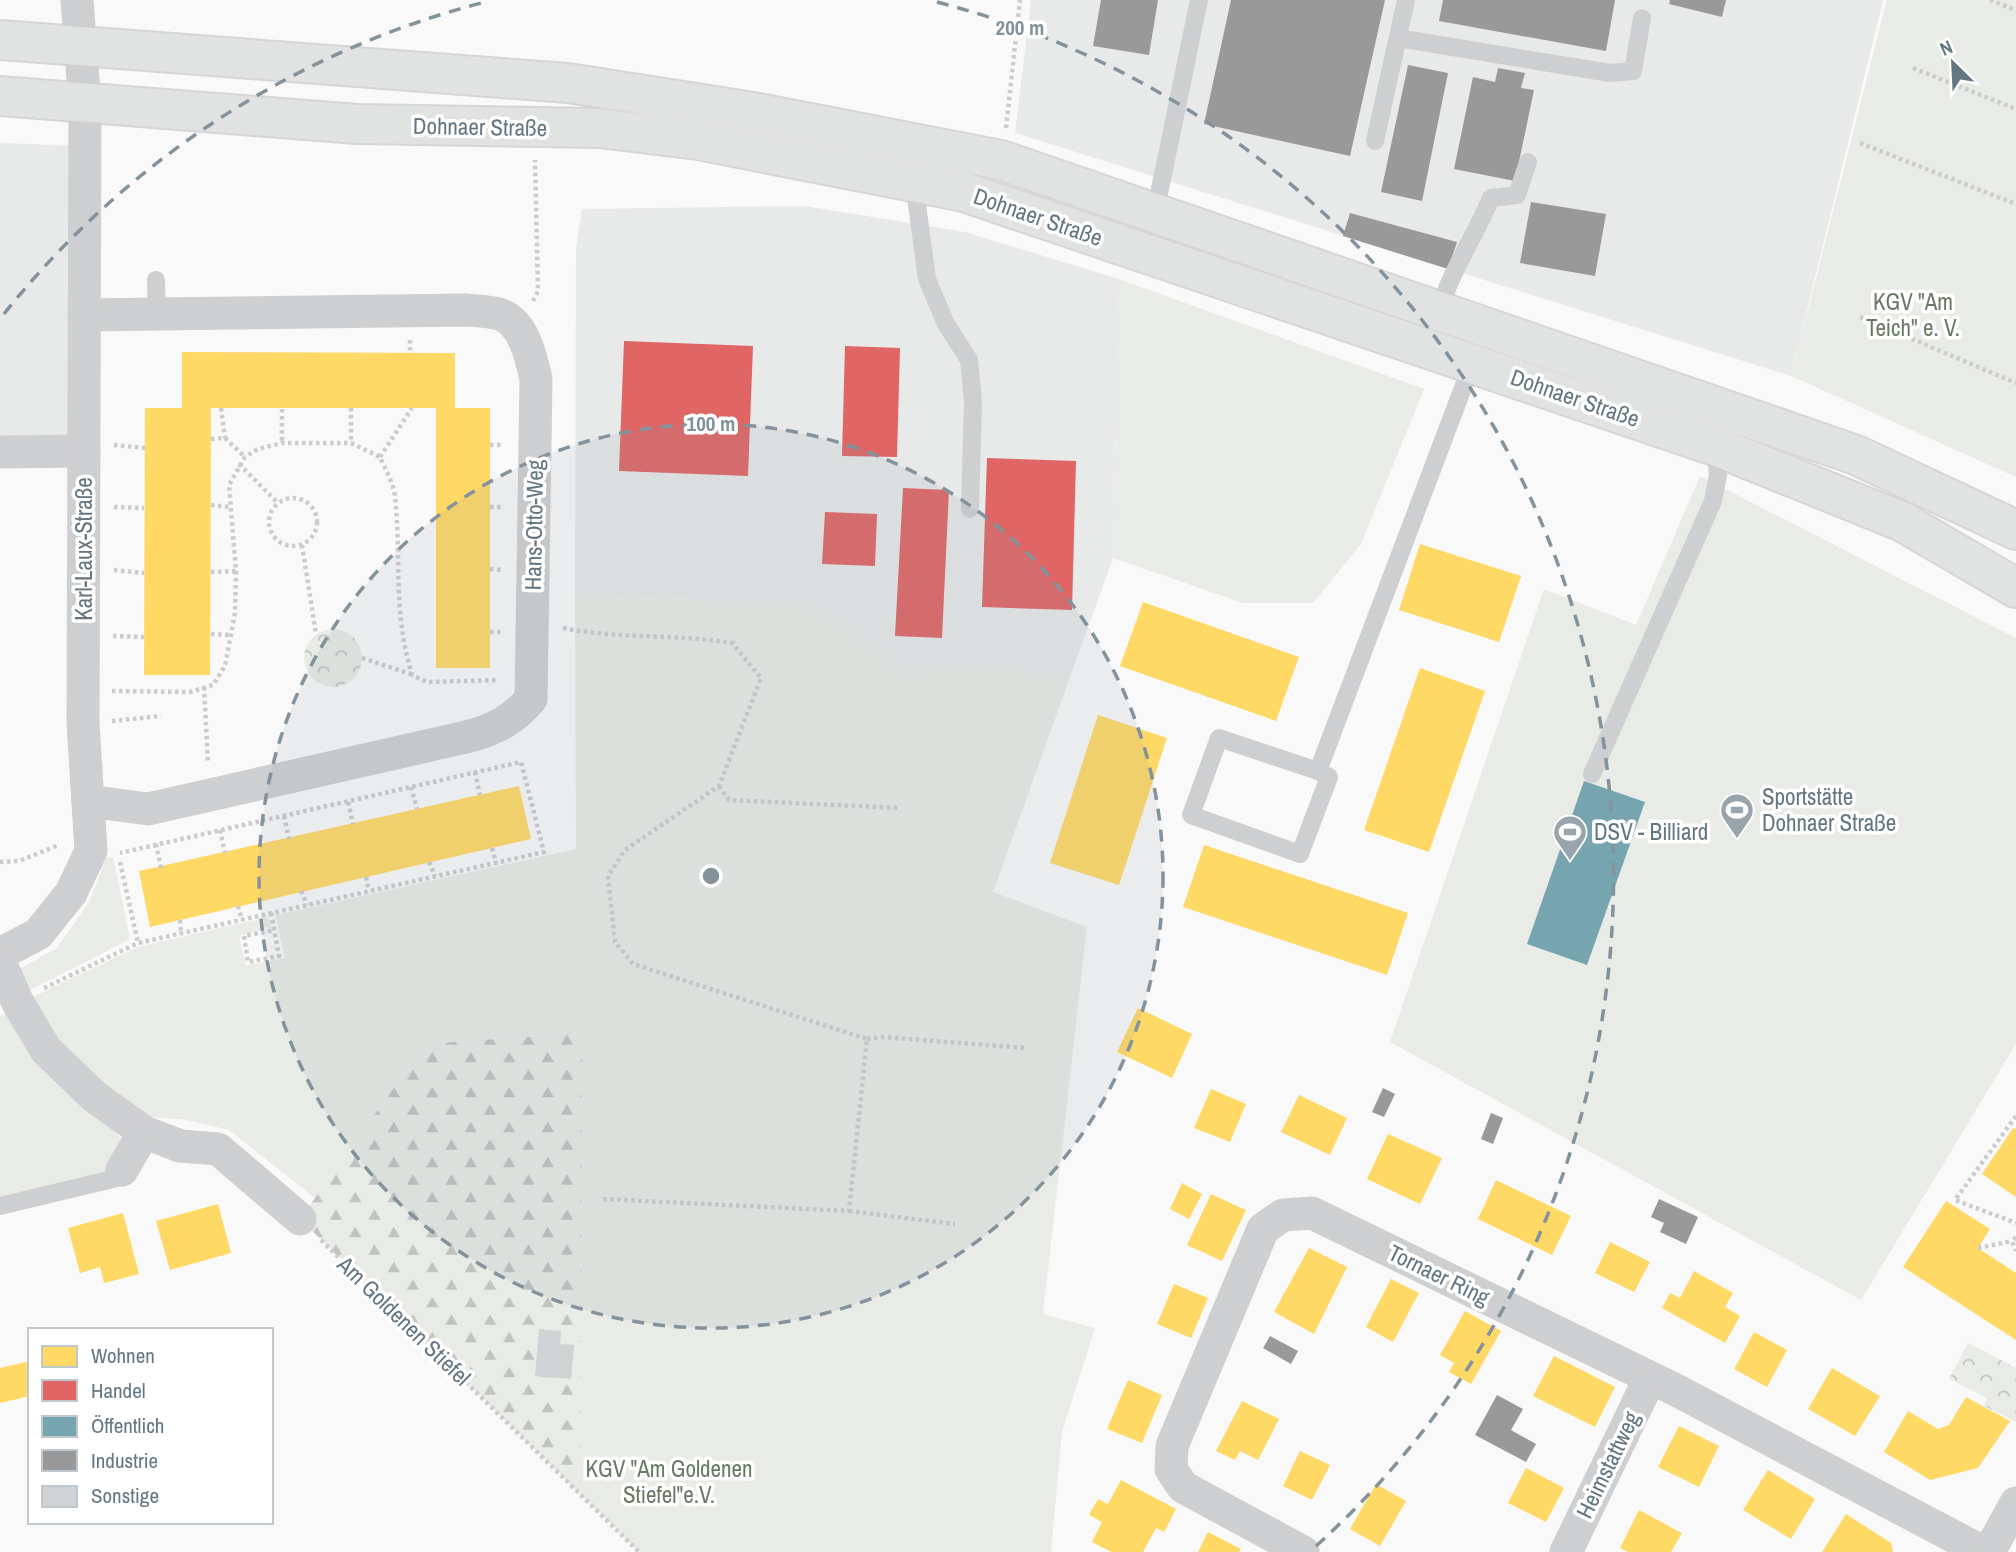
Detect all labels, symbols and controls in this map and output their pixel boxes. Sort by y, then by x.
text: 200 m [996,13,1044,42]
north arrow [1918,28,1988,98]
text: N [1936,33,1957,62]
street label: Dohnaer Straße [413,110,547,143]
street label: Dohnaer Straße [970,180,1107,253]
park label: KGV "Am Teich" e. V. [1866,286,1960,343]
street label: Dohnaer Straße [1507,361,1644,434]
text: 100 m [687,409,735,438]
street label: Hans-Otto-Weg [517,459,550,591]
street label: Karl-Laux-Straße [68,477,99,621]
place label: Sportstätte Dohnaer Straße [1762,781,1896,838]
sports icon: Sportstätte Dohnaer Straße [1718,791,1756,840]
sports icon: DSV - Billiard [1551,813,1589,862]
place label: DSV - Billiard [1594,816,1708,847]
centre of rings [699,864,723,888]
street label: Tornaer Ring [1383,1237,1495,1313]
street label: Am Goldenen Stiefel [330,1248,478,1392]
legend [28,1328,273,1524]
text: Wohnen [91,1341,155,1370]
text: Handel [91,1376,146,1405]
street label: Heimstattweg [1568,1406,1647,1523]
text: Öffentlich [91,1411,164,1440]
text: Industrie [91,1446,158,1475]
park label: KGV "Am Goldenen Stiefel"e.V. [585,1453,753,1510]
text: Sonstige [91,1481,159,1510]

